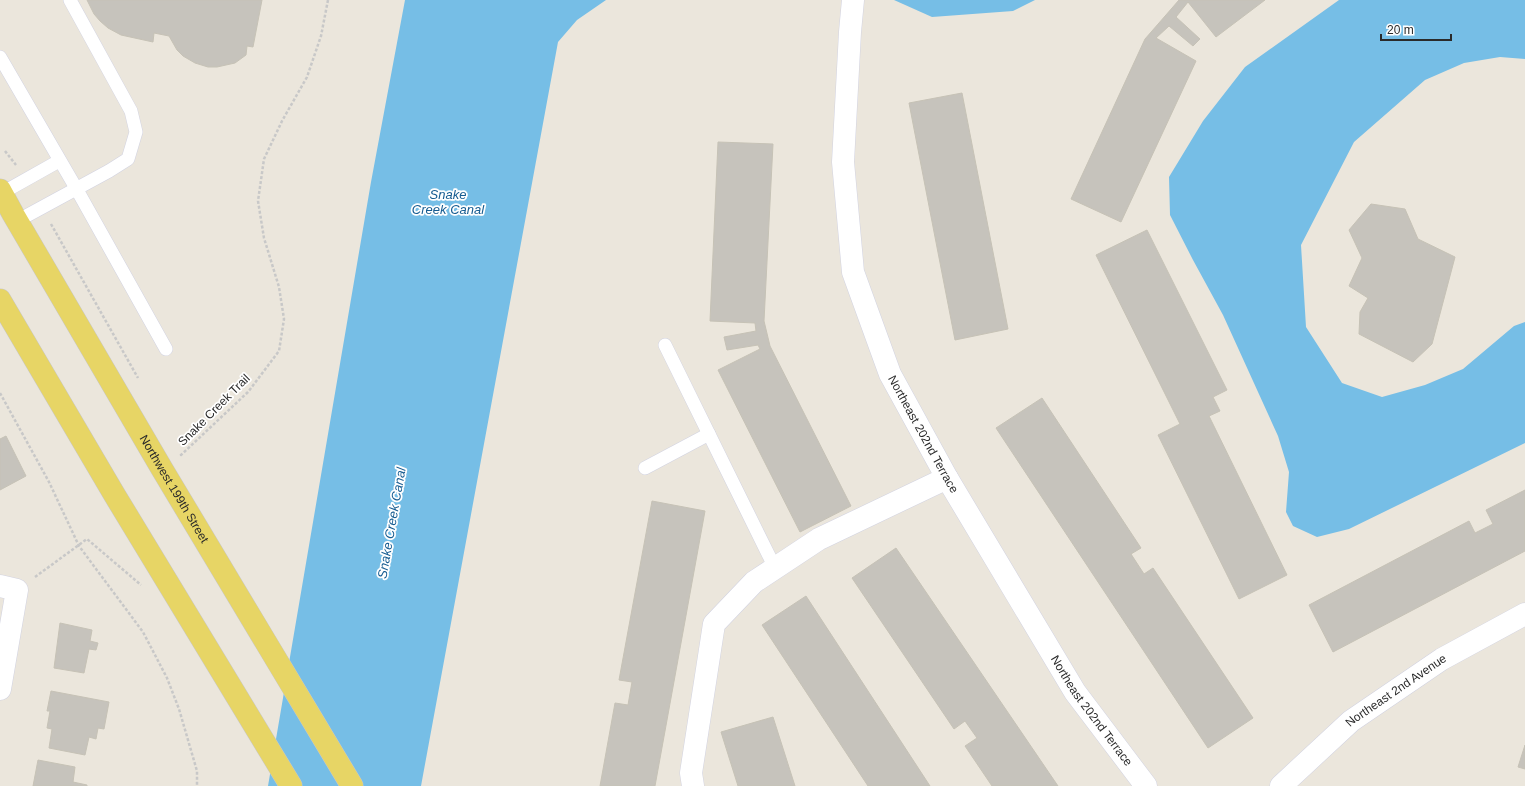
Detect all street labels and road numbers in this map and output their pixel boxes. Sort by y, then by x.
street label: Snake Creek Trail [175,371,253,449]
street label: Northeast 202nd Terrace [885,373,961,496]
street label: Northwest 199th Street [137,433,212,546]
street label: Northeast 2nd Avenue [1343,651,1449,729]
street label: Northeast 202nd Terrace [1048,653,1135,769]

